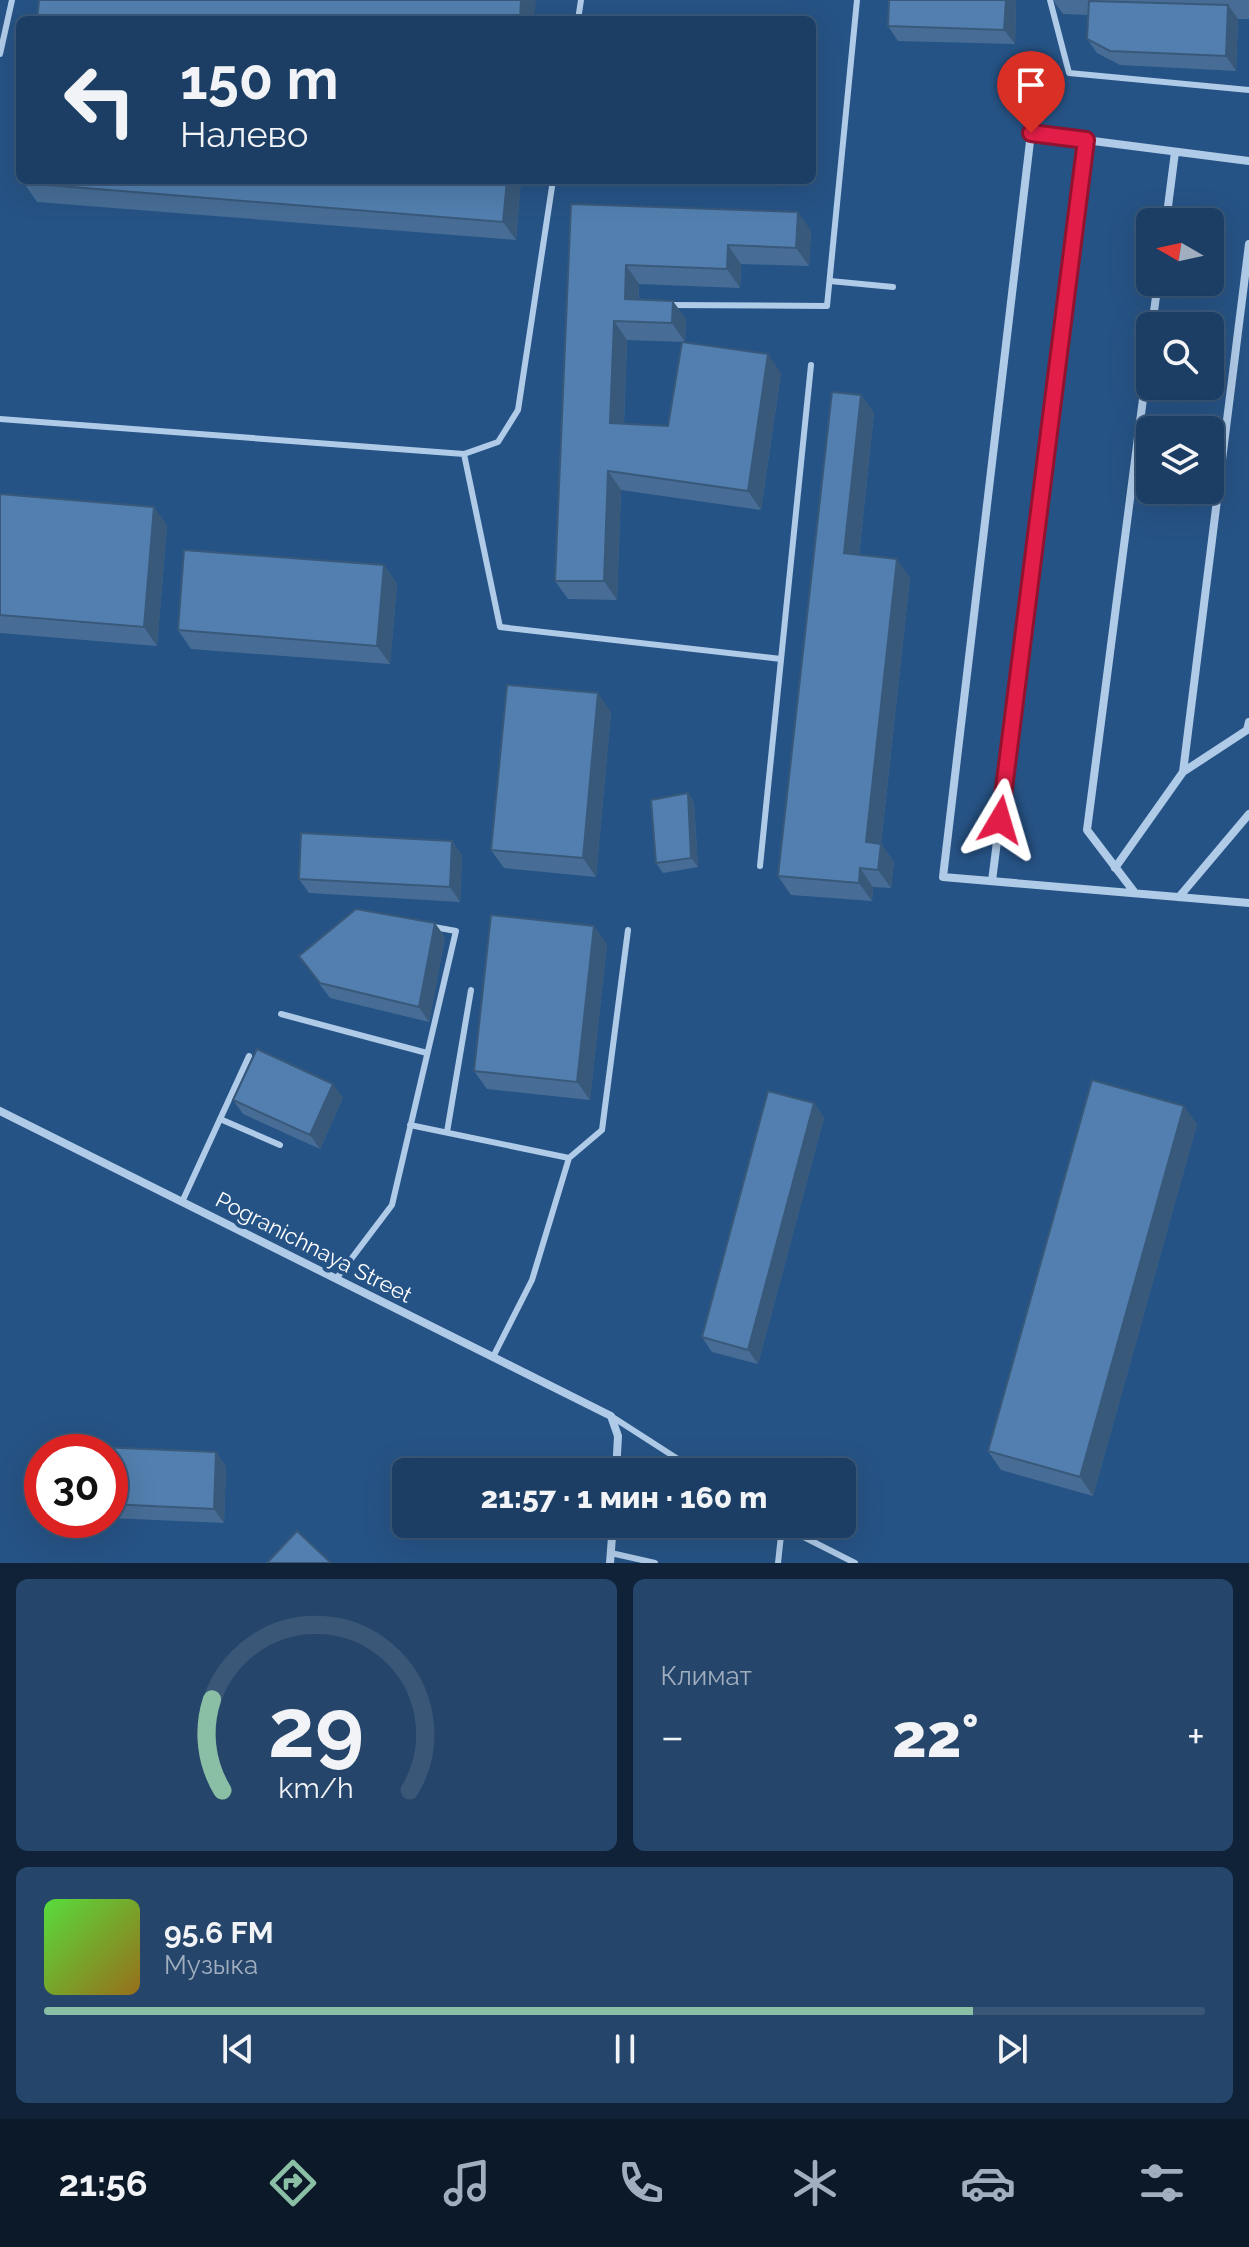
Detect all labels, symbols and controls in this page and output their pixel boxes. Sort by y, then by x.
text: 150 m [180,46,339,112]
icon: left [48,48,152,152]
pin [997,51,1065,133]
icon: arrive [1009,63,1053,107]
text: Налево [180,113,308,155]
north arrow [1136,208,1224,296]
map controls [1136,208,1224,504]
button: search [1136,312,1224,400]
button: layers [1136,416,1224,504]
position arrow [958,778,1042,862]
street label: Pogranichnaya Street [211,1186,417,1308]
speed limit sign: 30 [24,1434,128,1538]
text: 21:57 · 1 мин · 160 m [481,1480,767,1515]
text: Климат [661,1661,752,1691]
text: 29 [268,1679,364,1776]
text: 22° [892,1701,979,1771]
text: − [661,1711,684,1762]
text: + [1187,1711,1205,1762]
text: km/h [279,1771,354,1805]
text: 95.6 FM [164,1915,274,1950]
text: Музыка [164,1950,258,1980]
icon: previous [216,2027,260,2071]
icon: pause [603,2027,647,2071]
icon: next [990,2027,1034,2071]
icon: directions [265,2155,321,2211]
icon: music [439,2155,495,2211]
icon: phone [613,2155,669,2211]
icon: climate [787,2155,843,2211]
icon: car [960,2155,1016,2211]
icon: filters [1134,2155,1190,2211]
text: 21:56 [59,2162,148,2204]

